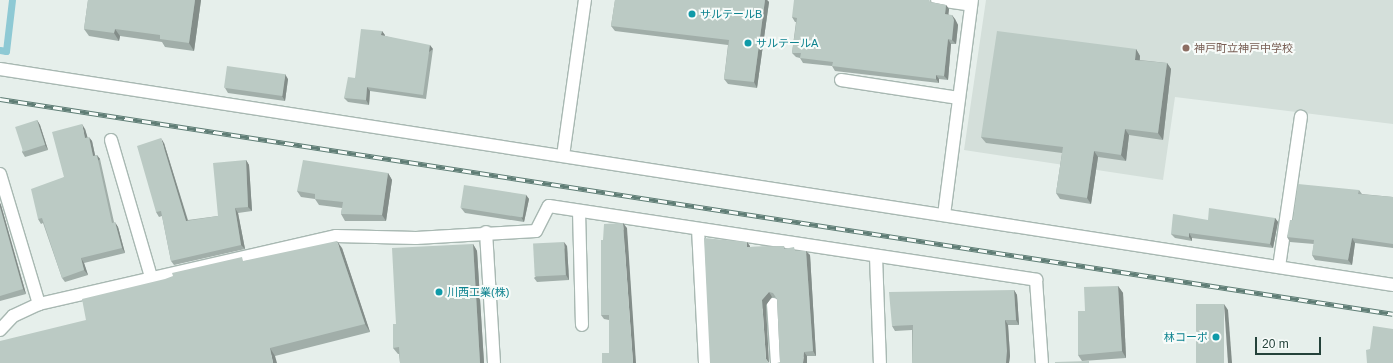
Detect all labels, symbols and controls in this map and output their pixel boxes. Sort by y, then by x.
place label: サルテールB [700,7,762,21]
marker: サルテールB [687,9,697,19]
place label: サルテールA [756,36,818,50]
marker: サルテールA [743,38,753,48]
place label: 神戸町立神戸中学校 [1194,41,1293,55]
marker: 神戸町立神戸中学校 [1181,43,1191,53]
place label: 川西工業(株) [447,285,509,299]
marker: 川西工業(株) [434,287,444,297]
scale bar [1257,329,1323,355]
place label: 林コーポ [1164,330,1208,344]
marker: 林コーポ [1211,332,1221,342]
text: 20 m [1262,337,1289,351]

